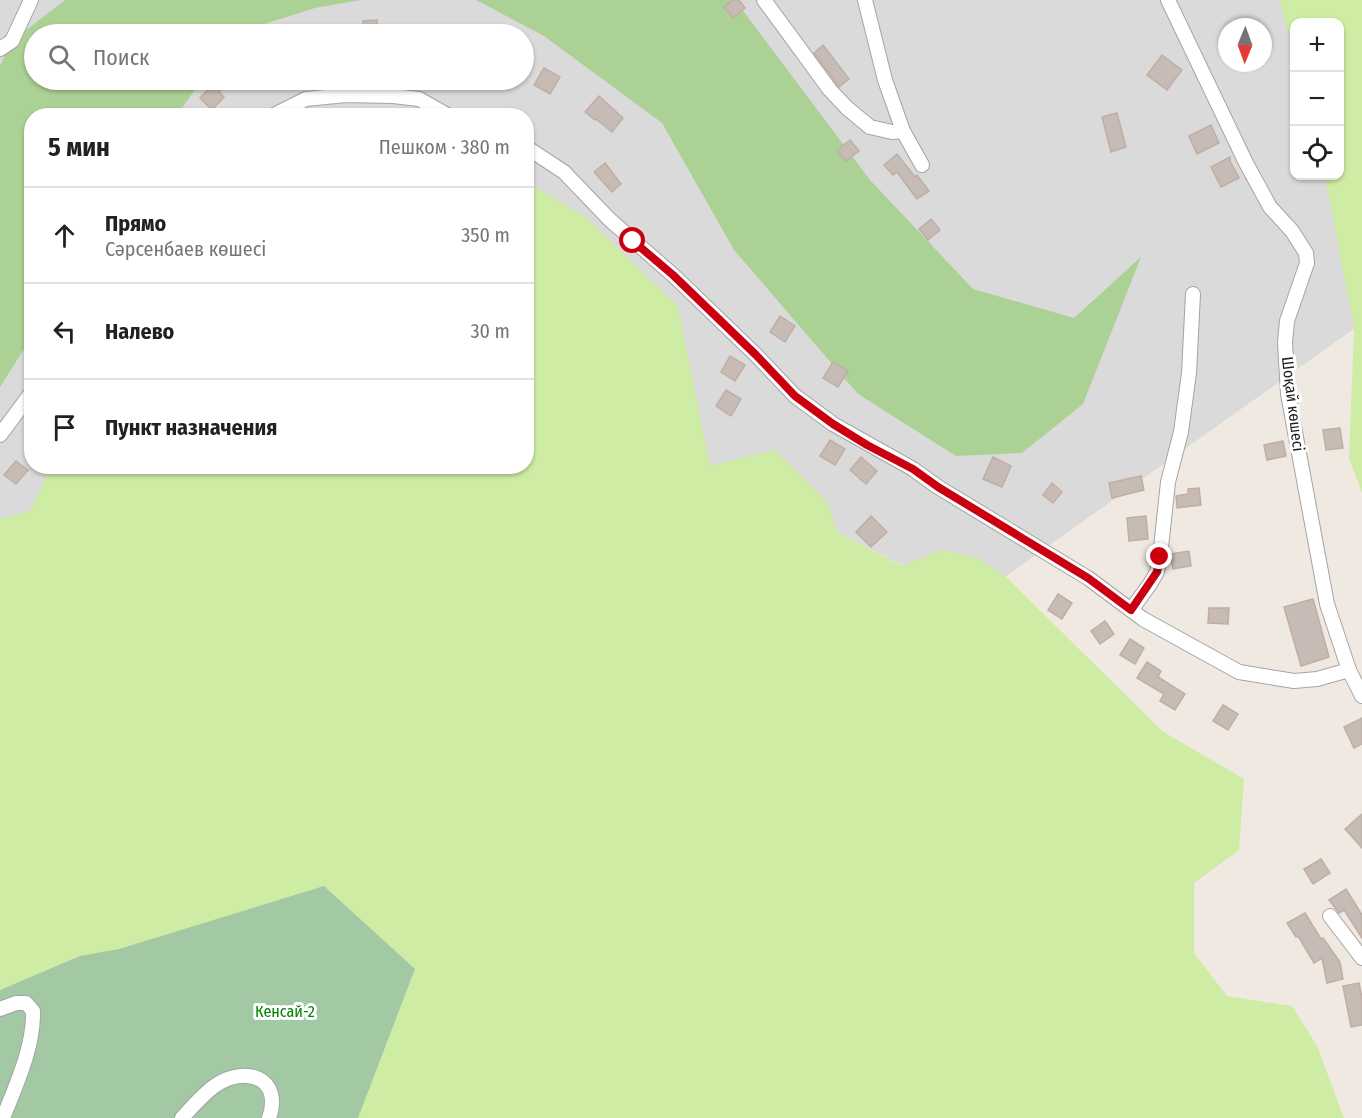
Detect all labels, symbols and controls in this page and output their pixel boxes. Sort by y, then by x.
north arrow [1218,18,1272,72]
map controls [1290,18,1344,180]
button: + [1290,18,1344,72]
search box [24,24,534,90]
icon: search [45,41,78,74]
text: Поиск [93,44,149,71]
button: − [1290,72,1344,126]
button: locate [1290,126,1344,180]
text: 5 мин [48,132,110,163]
text: Пешком · 380 m [379,135,510,159]
text: Прямо [105,210,166,237]
icon: ahead [48,219,81,252]
text: 350 m [461,223,510,247]
route start [619,227,645,253]
text: Сәрсенбаев көшесі [105,237,266,261]
icon: left [48,315,81,348]
text: Налево [105,318,174,345]
text: 30 m [470,319,510,343]
street label: Шоқай көшесі [1278,355,1308,453]
icon: arrive [48,411,81,444]
text: Пункт назначения [105,414,277,441]
route end [1146,543,1172,569]
park label: Кенсай-2 [255,1002,315,1021]

